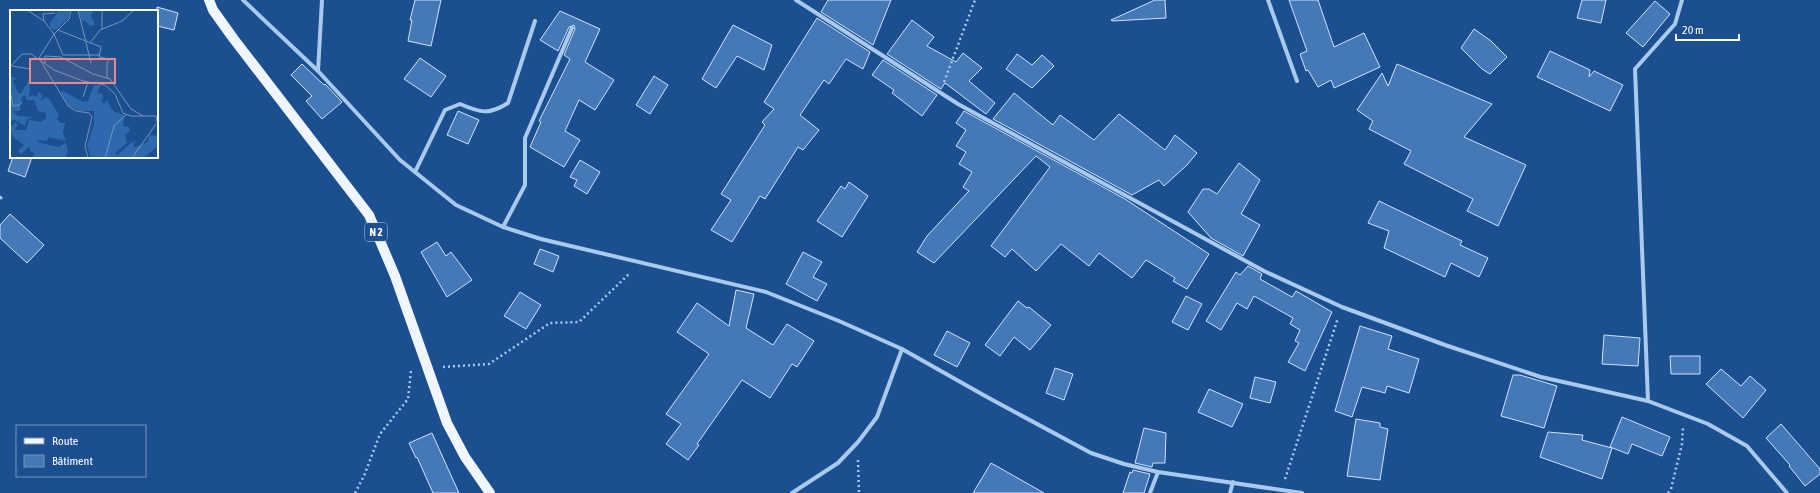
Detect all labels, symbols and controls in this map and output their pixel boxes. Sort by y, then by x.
inset map [10,10,158,158]
scale bar [1676,16,1739,42]
text: 20 m [1682,23,1704,37]
road number: N 2 [365,223,387,241]
legend [16,425,146,477]
text: Route [52,434,78,448]
text: Bâtiment [52,454,93,468]

